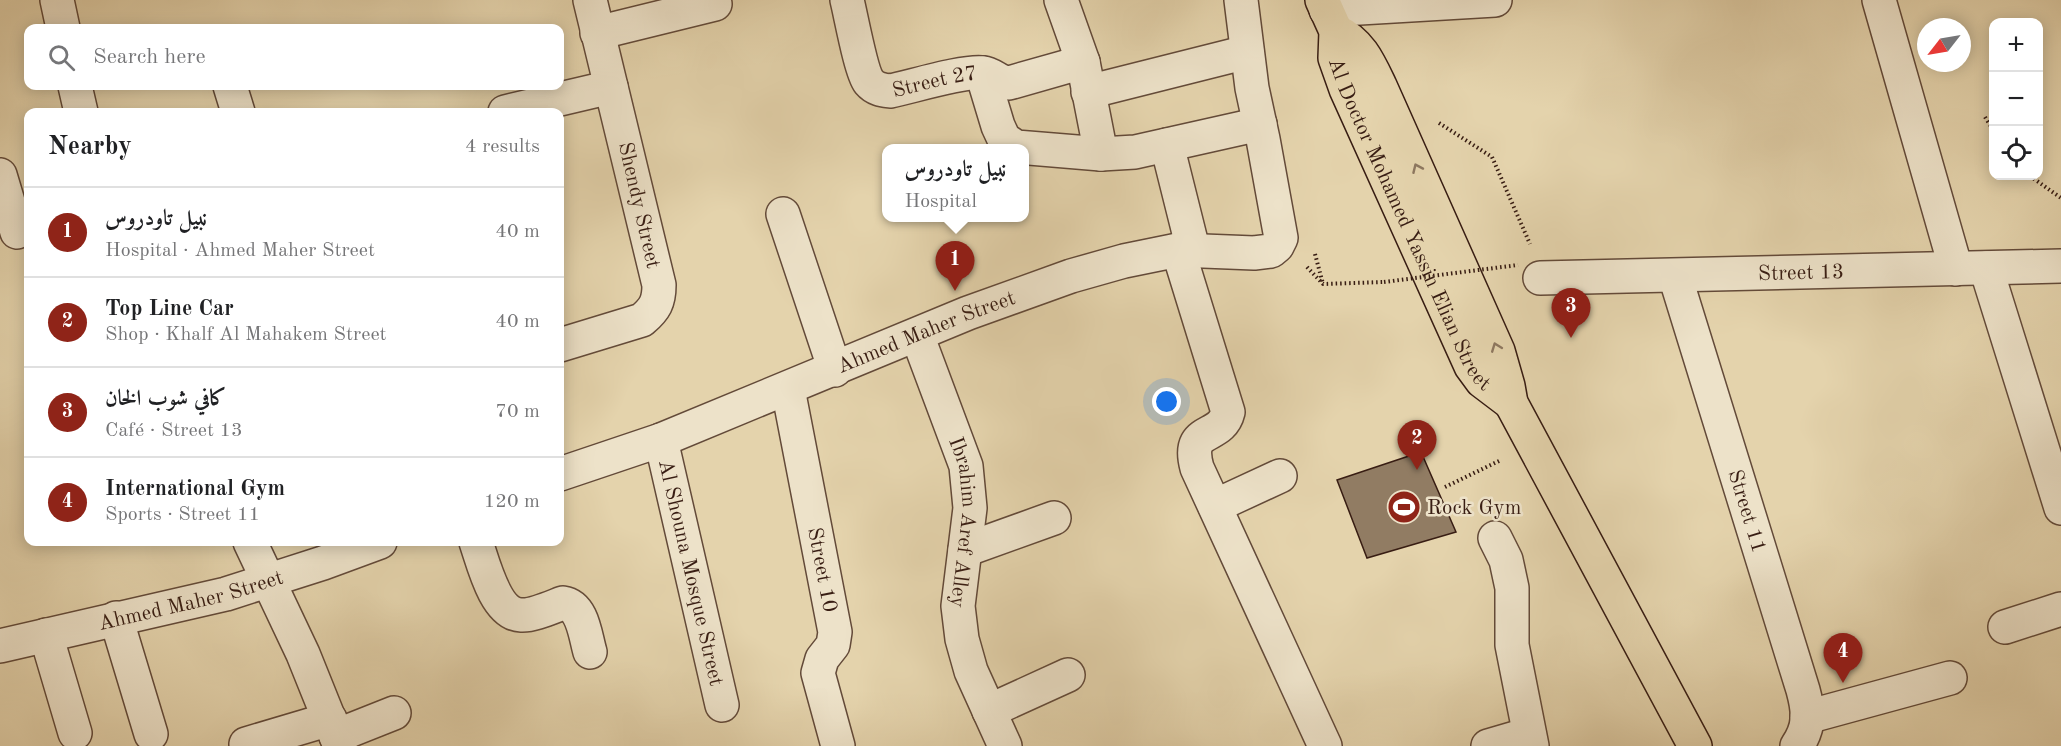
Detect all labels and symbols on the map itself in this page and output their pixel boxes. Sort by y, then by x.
north arrow [1917,18,1971,72]
street label: Al Doctor Mohamed Yassin Elian Street [1324,55,1494,396]
street label: Street 27 [890,64,978,102]
street label: Shendy Street [614,140,663,271]
one-way arrow [1413,164,1425,175]
pin: 1 [936,242,974,291]
street label: Street 13 [1758,262,1844,285]
street label: Ahmed Maher Street [834,288,1018,378]
pin: 3 [1552,288,1590,338]
one-way arrow [1491,342,1503,353]
your location [1152,387,1181,416]
pin: 2 [1398,420,1436,470]
street label: Ibrahim Aref Alley [944,434,979,609]
street label: Al Shouna Mosque Street [654,458,726,688]
street label: Street 11 [1724,467,1769,556]
sports icon: Rock Gym [1386,489,1422,525]
place label: Rock Gym [1427,498,1521,519]
street label: Street 10 [803,526,840,614]
street label: Ahmed Maher Street [96,567,286,635]
pin: 4 [1824,634,1862,683]

